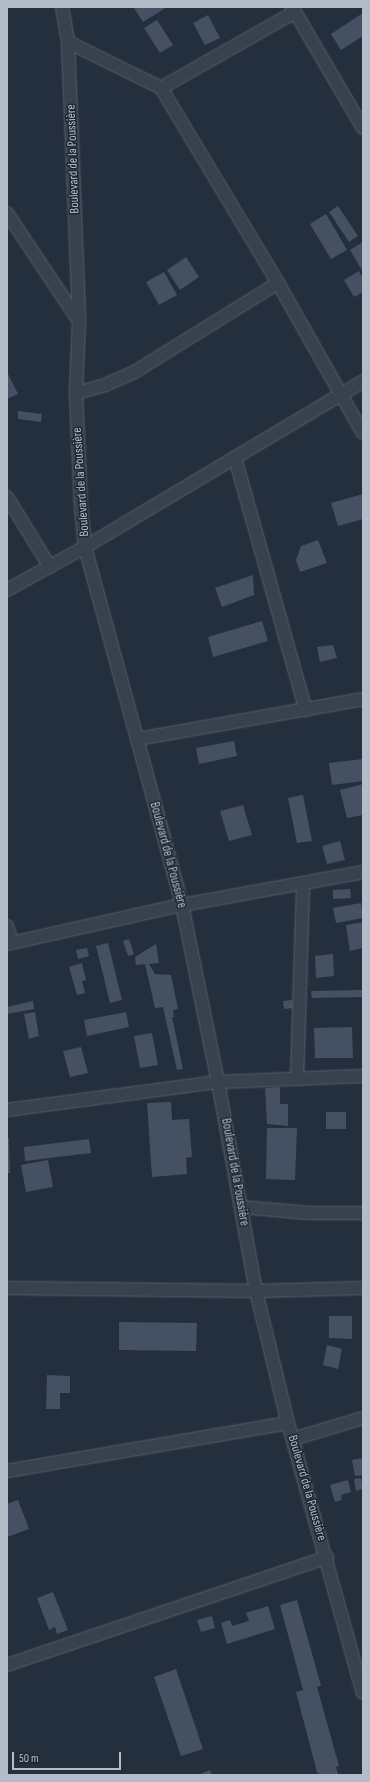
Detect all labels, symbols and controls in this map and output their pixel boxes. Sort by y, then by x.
street label: Boulevard de la Poussière [63,104,83,214]
street label: Boulevard de la Poussière [69,427,93,537]
street label: Boulevard de la Poussière [146,800,190,910]
street label: Boulevard de la Poussière [218,1117,252,1227]
street label: Boulevard de la Poussière [284,1433,330,1543]
scale bar [14,1744,123,1770]
text: 50 m [19,1751,39,1766]

